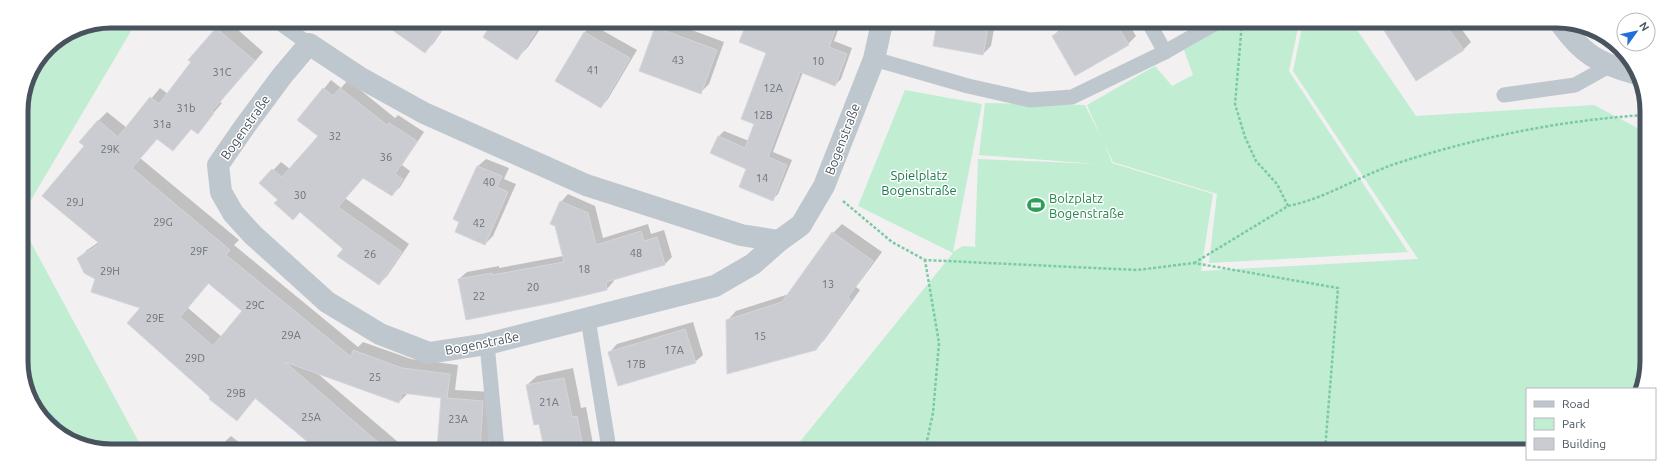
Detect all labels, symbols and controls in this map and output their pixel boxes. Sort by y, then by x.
north arrow [1616,12,1656,52]
text: N [1637,20,1652,33]
house number: 43 [672,54,684,66]
house number: 10 [812,55,824,67]
house number: 41 [587,64,599,76]
house number: 31C [212,66,232,78]
house number: 12A [763,82,784,94]
street label: Bogenstraße [218,92,272,162]
street label: Bogenstraße [822,101,862,177]
house number: 31b [177,102,195,114]
house number: 12B [753,109,773,121]
house number: 31a [153,118,171,130]
house number: 32 [329,130,341,142]
house number: 29K [100,143,120,155]
house number: 36 [380,151,392,163]
park label: Spielplatz Bogenstraße [881,168,957,197]
house number: 14 [756,172,768,184]
house number: 40 [483,176,495,188]
house number: 30 [294,189,306,201]
place label: Bolzplatz Bogenstraße [1049,191,1124,220]
sports icon: Bolzplatz Bogenstraße [1026,195,1046,215]
house number: 29J [66,196,84,208]
house number: 29G [153,216,173,228]
house number: 42 [473,217,485,229]
house number: 29F [190,245,208,257]
house number: 48 [630,247,642,259]
house number: 26 [364,248,376,260]
house number: 18 [578,263,590,275]
house number: 29H [100,265,120,277]
house number: 13 [822,278,834,290]
house number: 20 [527,281,539,293]
house number: 22 [473,290,485,302]
house number: 29C [245,299,265,311]
house number: 29E [146,312,164,324]
house number: 29A [281,329,302,341]
street label: Bogenstraße [444,329,520,357]
house number: 15 [754,330,766,342]
house number: 17A [664,344,685,356]
house number: 29D [185,352,205,364]
house number: 17B [626,358,646,370]
house number: 25 [369,371,381,383]
house number: 29B [226,387,246,399]
legend [1526,388,1656,460]
house number: 21A [539,396,560,408]
text: Road [1562,397,1590,410]
house number: 25A [301,411,322,423]
house number: 23A [448,413,469,425]
text: Park [1562,417,1586,430]
text: Building [1562,437,1606,450]

